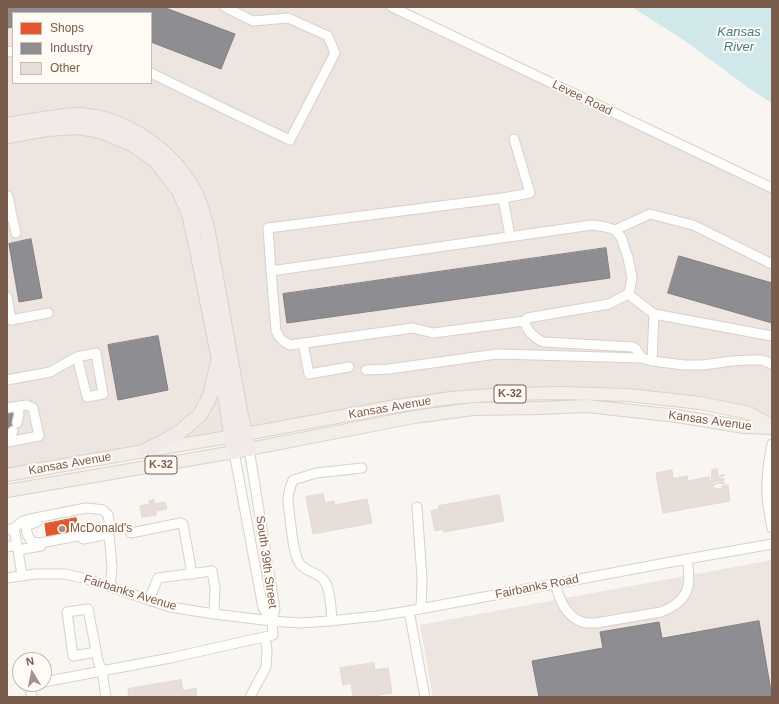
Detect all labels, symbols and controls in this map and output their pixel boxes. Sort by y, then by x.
legend [12,12,152,84]
text: Shops [50,21,84,35]
water label: Kansas River [717,24,761,55]
text: Industry [50,41,93,55]
text: Other [50,61,80,75]
street label: Levee Road [550,77,614,119]
road number: K-32 [494,385,526,403]
street label: Kansas Avenue [347,394,433,422]
street label: Kansas Avenue [667,408,753,434]
street label: Kansas Avenue [27,450,113,478]
road number: K-32 [145,456,177,474]
street label: South 39th Street [252,515,280,609]
place label: McDonald's [70,522,132,536]
marker: McDonald's [57,524,67,534]
street label: Fairbanks Avenue [82,572,178,614]
street label: Fairbanks Road [494,572,580,602]
north arrow [12,652,52,692]
text: N [25,655,35,668]

